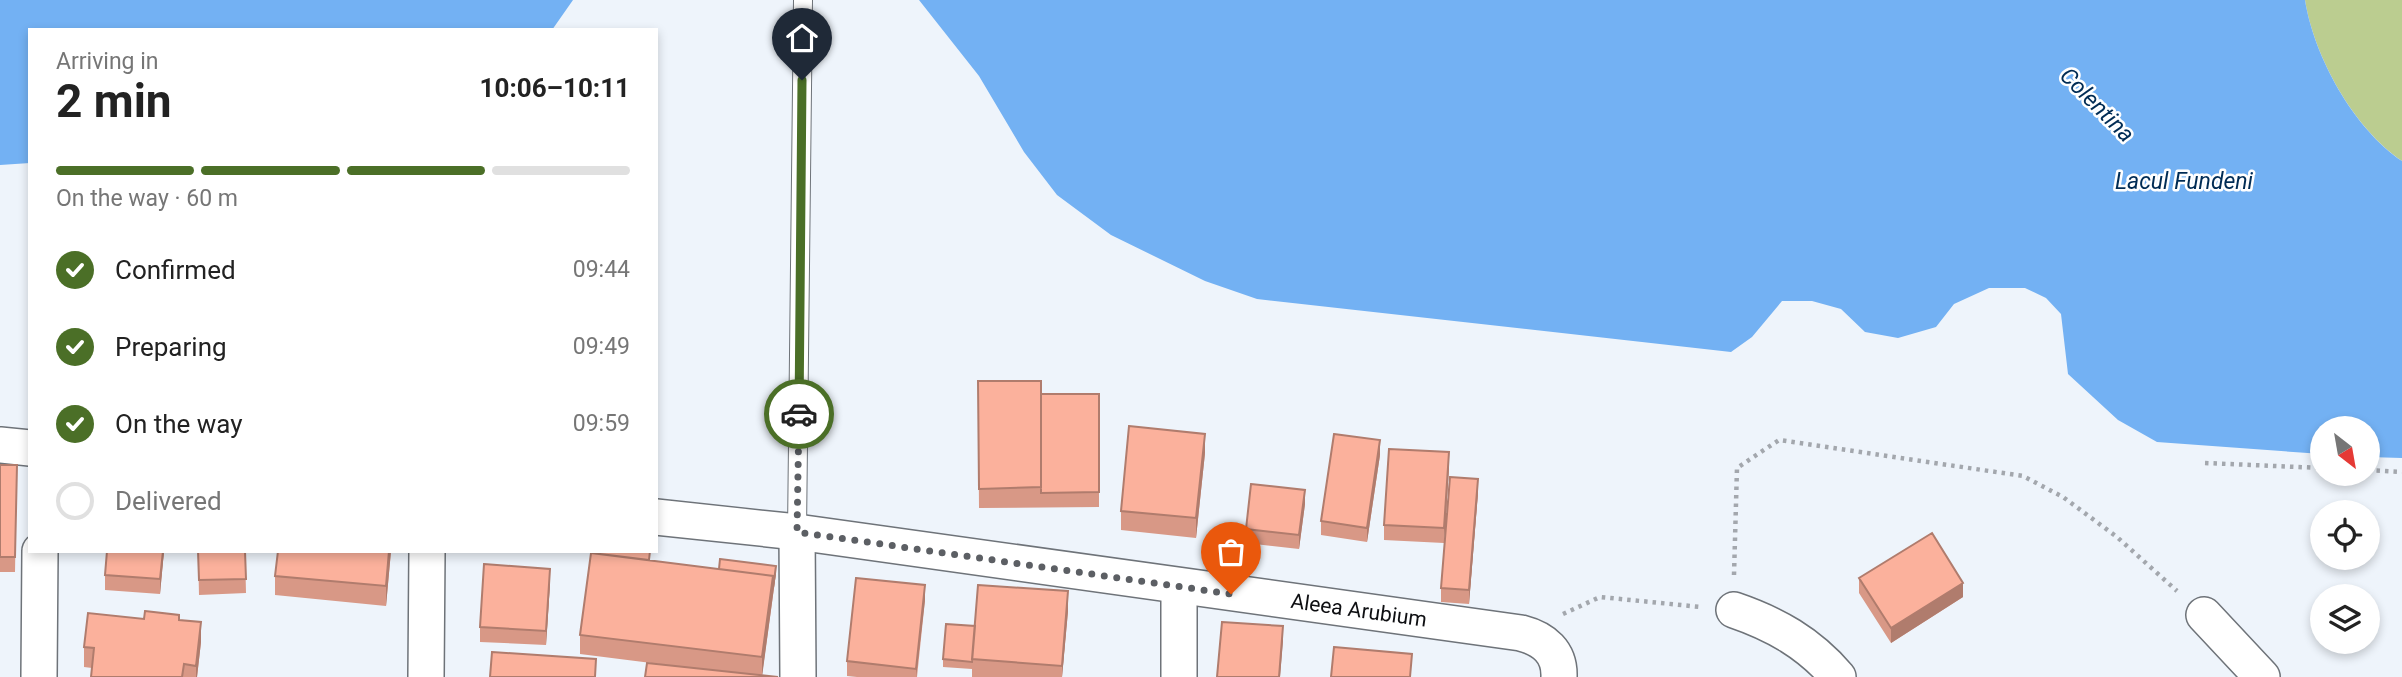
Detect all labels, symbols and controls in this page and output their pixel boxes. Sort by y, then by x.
pin [772,8,832,80]
icon: home [783,19,821,57]
text: Arriving in [56,48,159,75]
water label: Colentina [2054,62,2140,148]
text: 10:06–10:11 [480,73,630,103]
text: 2 min [56,74,172,128]
water label: Lacul Fundeni [2115,168,2254,195]
text: On the way · 60 m [56,185,238,212]
icon: check [56,251,94,289]
text: Confirmed [115,255,236,285]
text: 09:44 [573,256,630,283]
icon: check [56,328,94,366]
text: Preparing [115,332,227,362]
text: 09:49 [573,333,630,360]
courier [764,379,834,449]
icon: car [780,395,818,433]
icon: check [56,405,94,443]
text: On the way [115,409,243,439]
text: 09:59 [573,410,630,437]
north arrow [2310,416,2380,486]
map controls [2310,416,2380,654]
text: Delivered [115,486,222,516]
button: locate [2310,500,2380,570]
pin [1201,522,1261,594]
icon: bag [1212,533,1250,571]
button: layers [2310,584,2380,654]
street label: Aleea Arubium [1289,589,1428,632]

